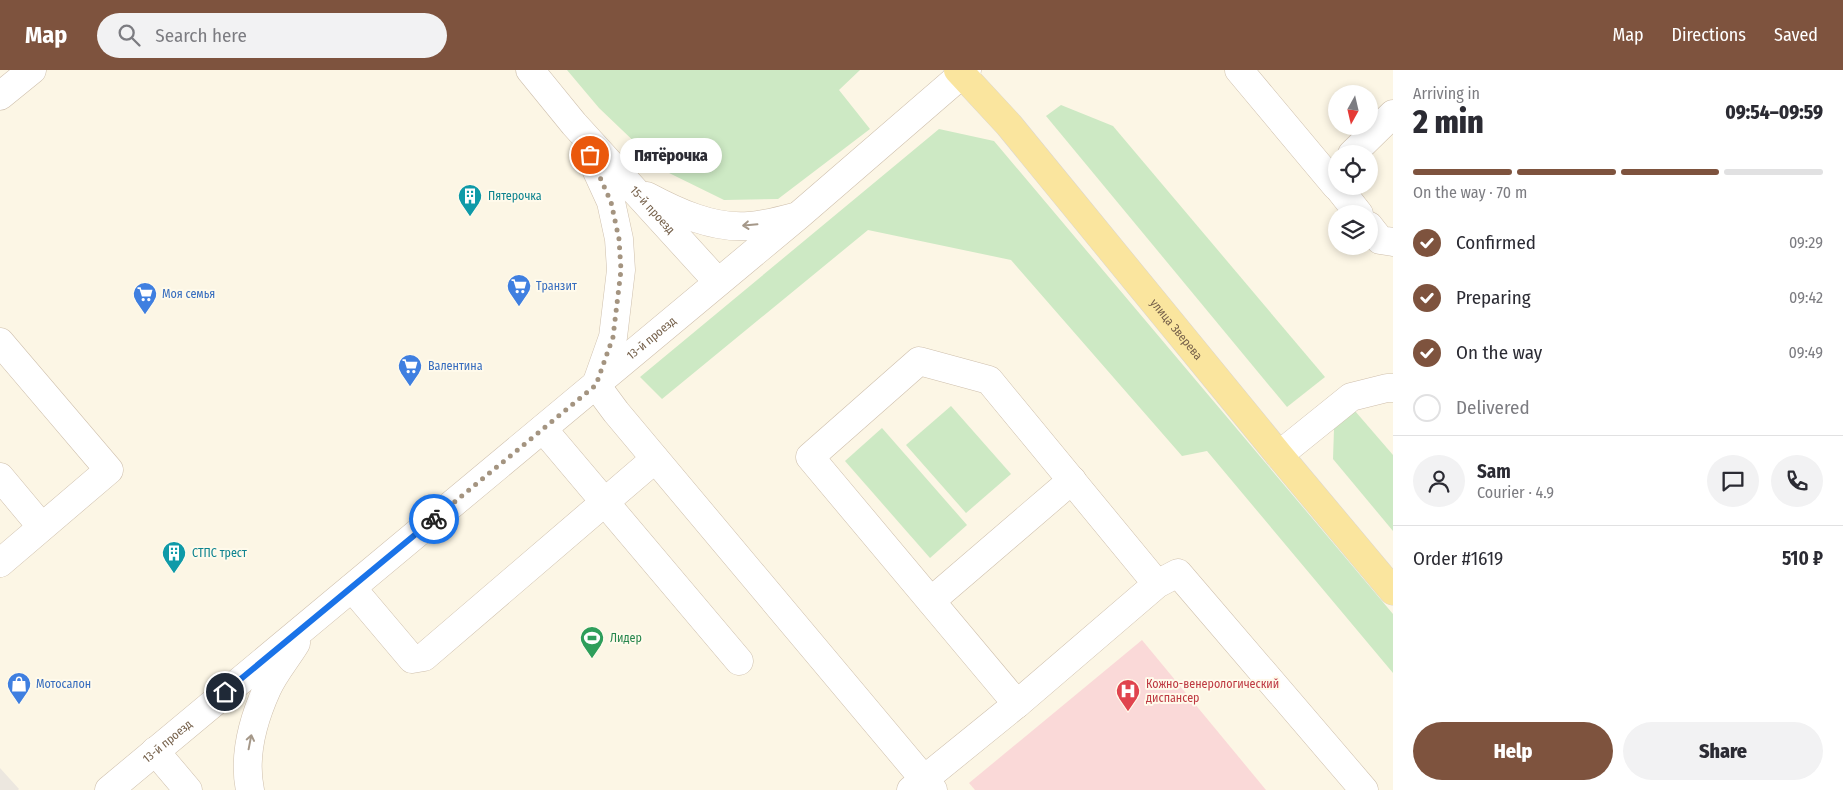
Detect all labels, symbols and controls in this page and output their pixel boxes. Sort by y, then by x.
search box [97,13,447,58]
text: Map [25,21,67,49]
icon: search [115,21,143,49]
text: Search here [155,24,247,47]
text: Map [1612,24,1644,46]
text: Directions [1672,24,1746,46]
text: Saved [1774,24,1818,46]
text: Arriving in [1413,84,1480,103]
north arrow [1328,85,1378,135]
map controls [1328,85,1378,255]
text: 09:54–09:59 [1725,101,1823,124]
text: 2 min [1413,103,1484,141]
pin [569,134,611,176]
callout: Пятёрочка [620,138,722,172]
icon: bag [576,141,604,169]
button: locate [1328,145,1378,195]
text: Пятёрочка [634,146,708,165]
building icon: Пятерочка [457,183,483,217]
street label: 15-й проезд [627,183,678,237]
text: On the way · 70 m [1413,183,1527,202]
place label: Пятерочка [488,189,542,203]
button: layers [1328,205,1378,255]
one-way arrow [743,221,759,230]
icon: check [1413,229,1441,257]
text: Confirmed [1456,231,1536,254]
text: 09:29 [1789,233,1823,252]
supermarket icon: Транзит [506,273,532,307]
place label: Транзит [536,279,577,293]
supermarket icon: Моя семья [132,281,158,315]
icon: check [1413,284,1441,312]
text: Preparing [1456,286,1531,309]
place label: Моя семья [162,287,215,301]
text: 09:42 [1789,288,1823,307]
street label: улица Зверева [1147,296,1205,363]
street label: 13-й проезд [624,314,679,363]
icon: check [1413,339,1441,367]
text: On the way [1456,341,1542,364]
text: 09:49 [1788,343,1823,362]
supermarket icon: Валентина [397,353,423,387]
place label: Валентина [428,359,483,373]
text: Delivered [1456,396,1530,419]
button: person [1413,455,1465,507]
button: chat [1707,455,1759,507]
button: phone [1771,455,1823,507]
text: Sam [1477,460,1511,483]
text: Courier · 4.9 [1477,483,1554,502]
courier [409,494,459,544]
icon: bike [420,505,448,533]
building icon: СТПС трест [161,540,187,574]
place label: СТПС трест [192,546,247,560]
text: Order #1619 [1413,547,1503,570]
text: 510 ₽ [1782,547,1823,570]
sports icon: Лидер [579,625,605,659]
place label: Лидер [610,631,642,645]
shop icon: Мотосалон [6,671,32,705]
pin [204,671,246,713]
place label: Мотосалон [36,677,91,691]
place label: Кожно-венерологический диспансер [1146,677,1279,705]
icon: home [211,678,239,706]
hospital icon: Кожно-венерологический диспансер [1115,678,1141,712]
street label: 13-й проезд [140,717,195,766]
button: Help [1413,722,1613,780]
button: Share [1623,722,1823,780]
one-way arrow [246,734,256,750]

